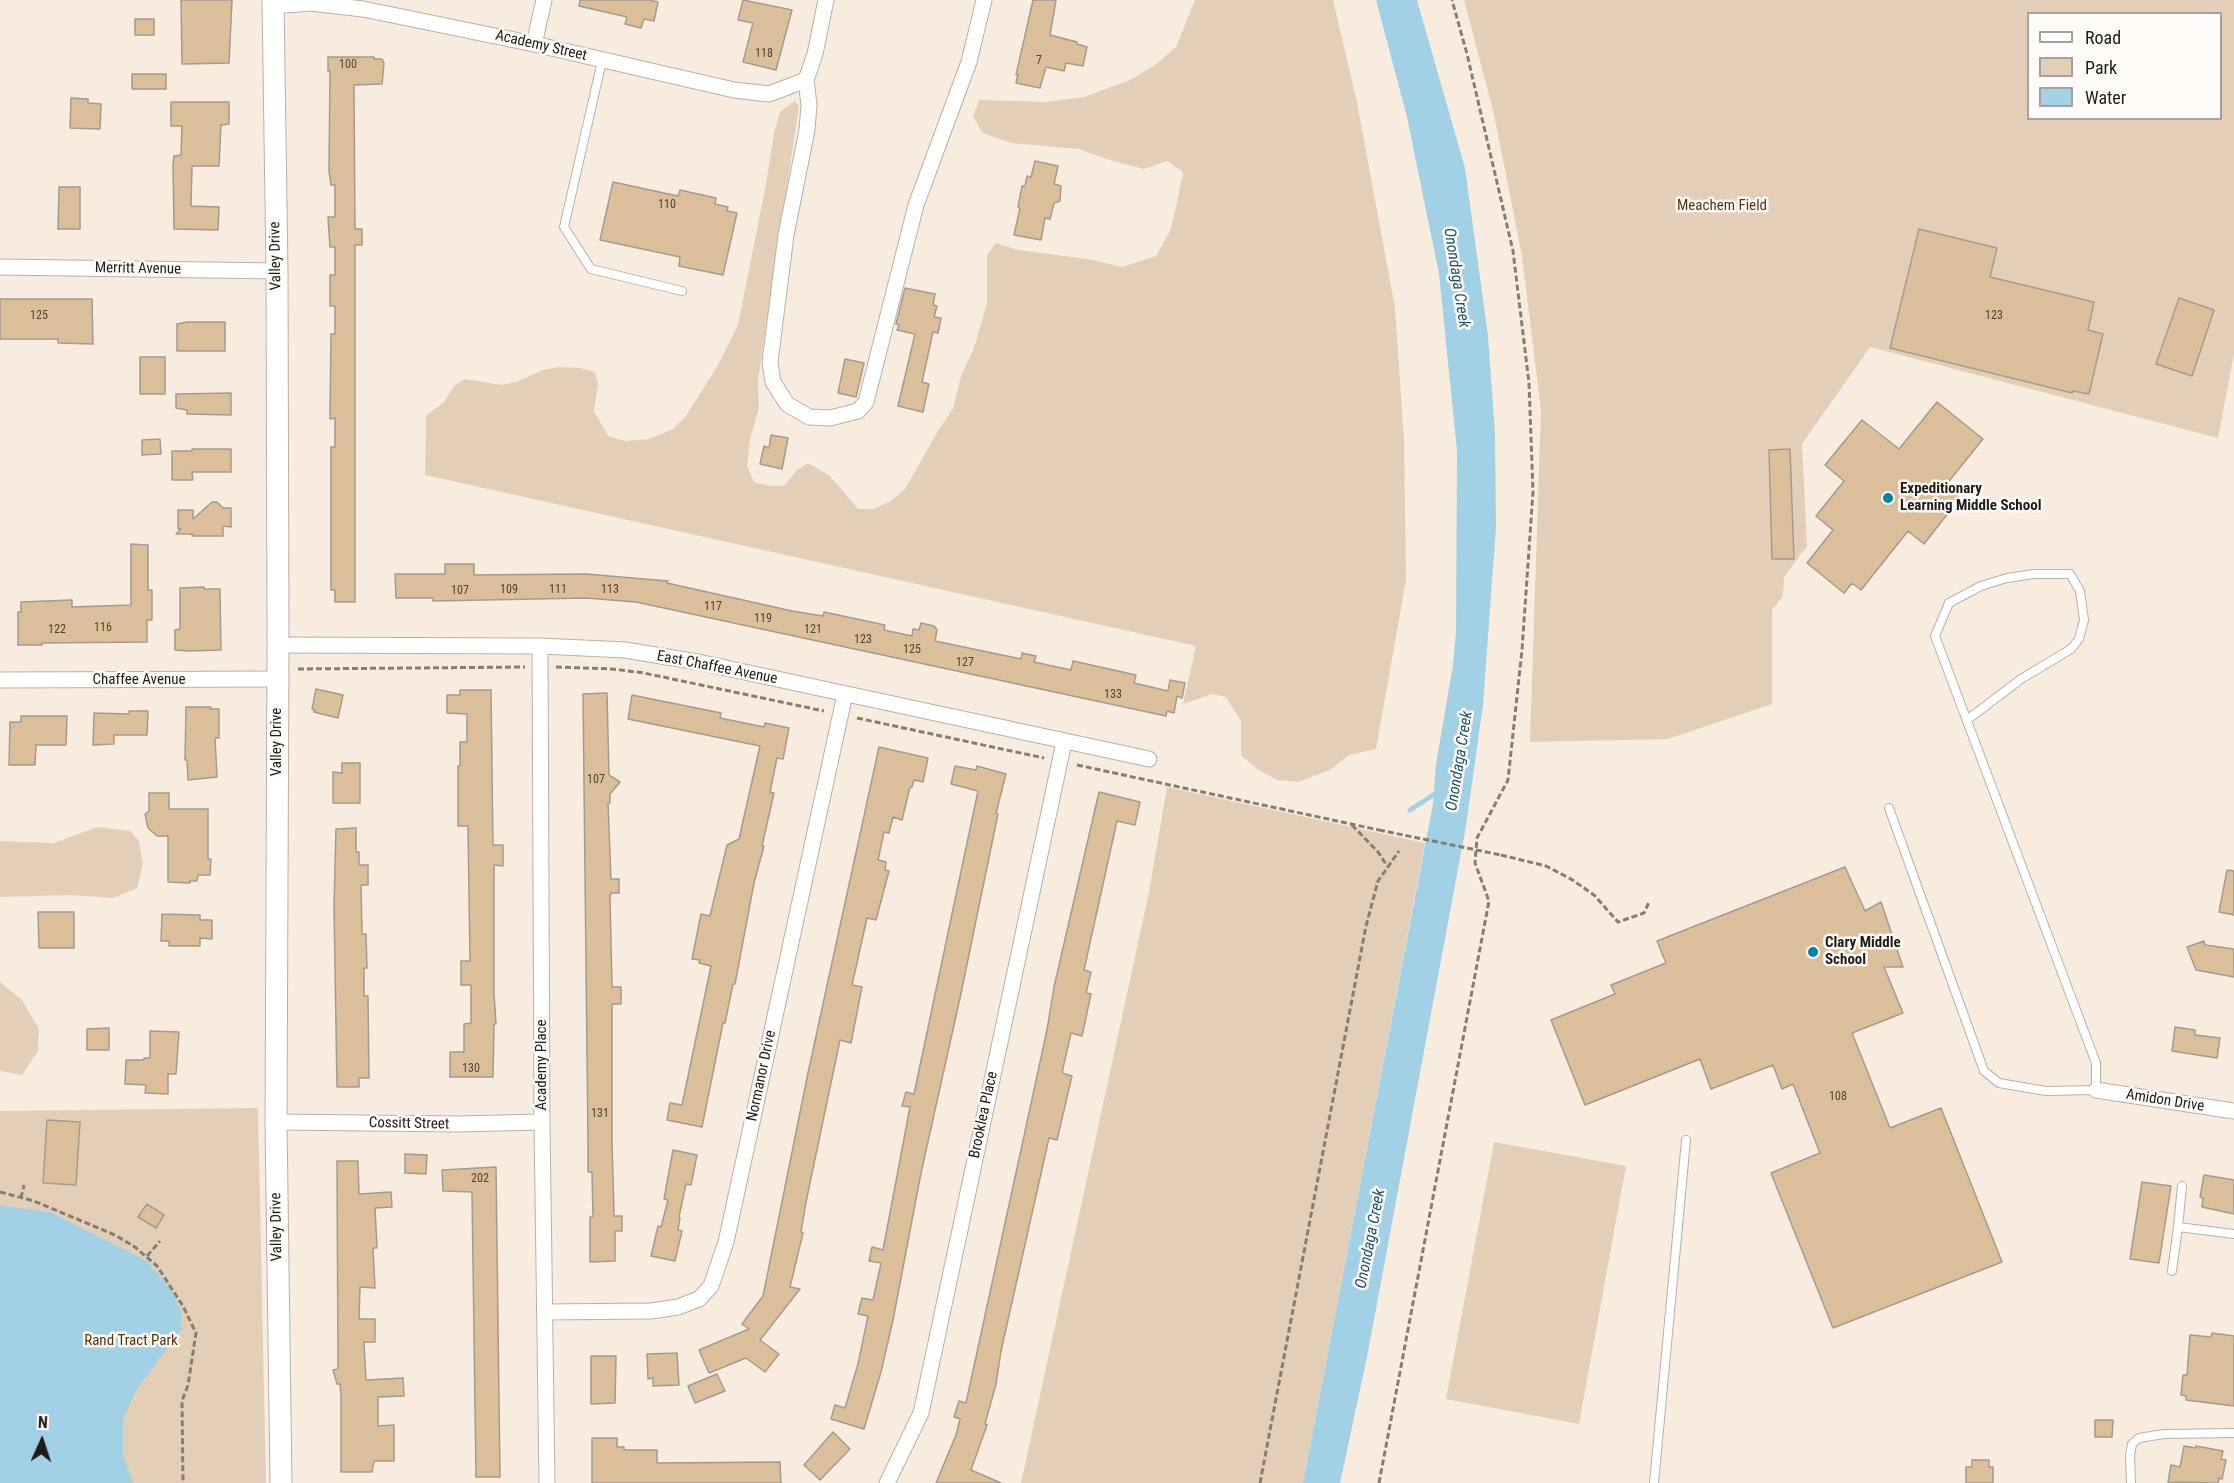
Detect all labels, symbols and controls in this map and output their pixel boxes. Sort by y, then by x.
legend [2027,12,2222,120]
street label: Academy Street [493,27,589,65]
text: Road [2085,27,2121,48]
house number: 118 [755,47,773,61]
house number: 7 [1036,54,1042,68]
text: Park [2085,57,2117,78]
house number: 100 [339,58,357,72]
text: Water [2085,87,2126,108]
park label: Meachem Field [1677,197,1767,215]
house number: 110 [658,198,676,212]
street label: Valley Drive [266,222,286,290]
water label: Onondaga Creek [1439,227,1473,329]
street label: Merritt Avenue [95,259,181,279]
house number: 125 [30,309,48,323]
house number: 123 [1985,309,2003,323]
place label: Expeditionary Learning Middle School [1900,480,2041,515]
marker: Expeditionary Learning Middle School [1881,491,1895,505]
house number: 109 [500,583,518,597]
house number: 111 [549,583,567,597]
house number: 113 [601,583,619,597]
house number: 107 [451,584,469,598]
house number: 117 [704,600,722,614]
house number: 119 [754,612,772,626]
house number: 116 [94,621,112,635]
house number: 122 [48,623,66,637]
house number: 121 [804,623,822,637]
house number: 123 [854,633,872,647]
house number: 125 [903,643,921,657]
street label: East Chaffee Avenue [655,647,779,689]
house number: 127 [956,656,974,670]
street label: Chaffee Avenue [93,671,185,689]
house number: 133 [1104,688,1122,702]
street label: Valley Drive [268,708,286,776]
water label: Onondaga Creek [1443,710,1477,812]
house number: 107 [587,773,605,787]
place label: Clary Middle School [1825,934,1901,969]
marker: Clary Middle School [1806,945,1820,959]
street label: Academy Place [533,1019,551,1111]
street label: Normanor Drive [744,1029,780,1123]
house number: 130 [462,1062,480,1076]
street label: Brooklea Place [966,1070,1002,1160]
street label: Amidon Drive [2125,1086,2205,1116]
house number: 108 [1829,1090,1847,1104]
house number: 131 [591,1107,609,1121]
street label: Cossitt Street [369,1114,449,1134]
house number: 202 [471,1172,489,1186]
water label: Onondaga Creek [1352,1188,1390,1290]
street label: Valley Drive [267,1193,287,1261]
park label: Rand Tract Park [84,1332,178,1350]
north arrow [12,1411,72,1471]
text: N [38,1413,48,1432]

